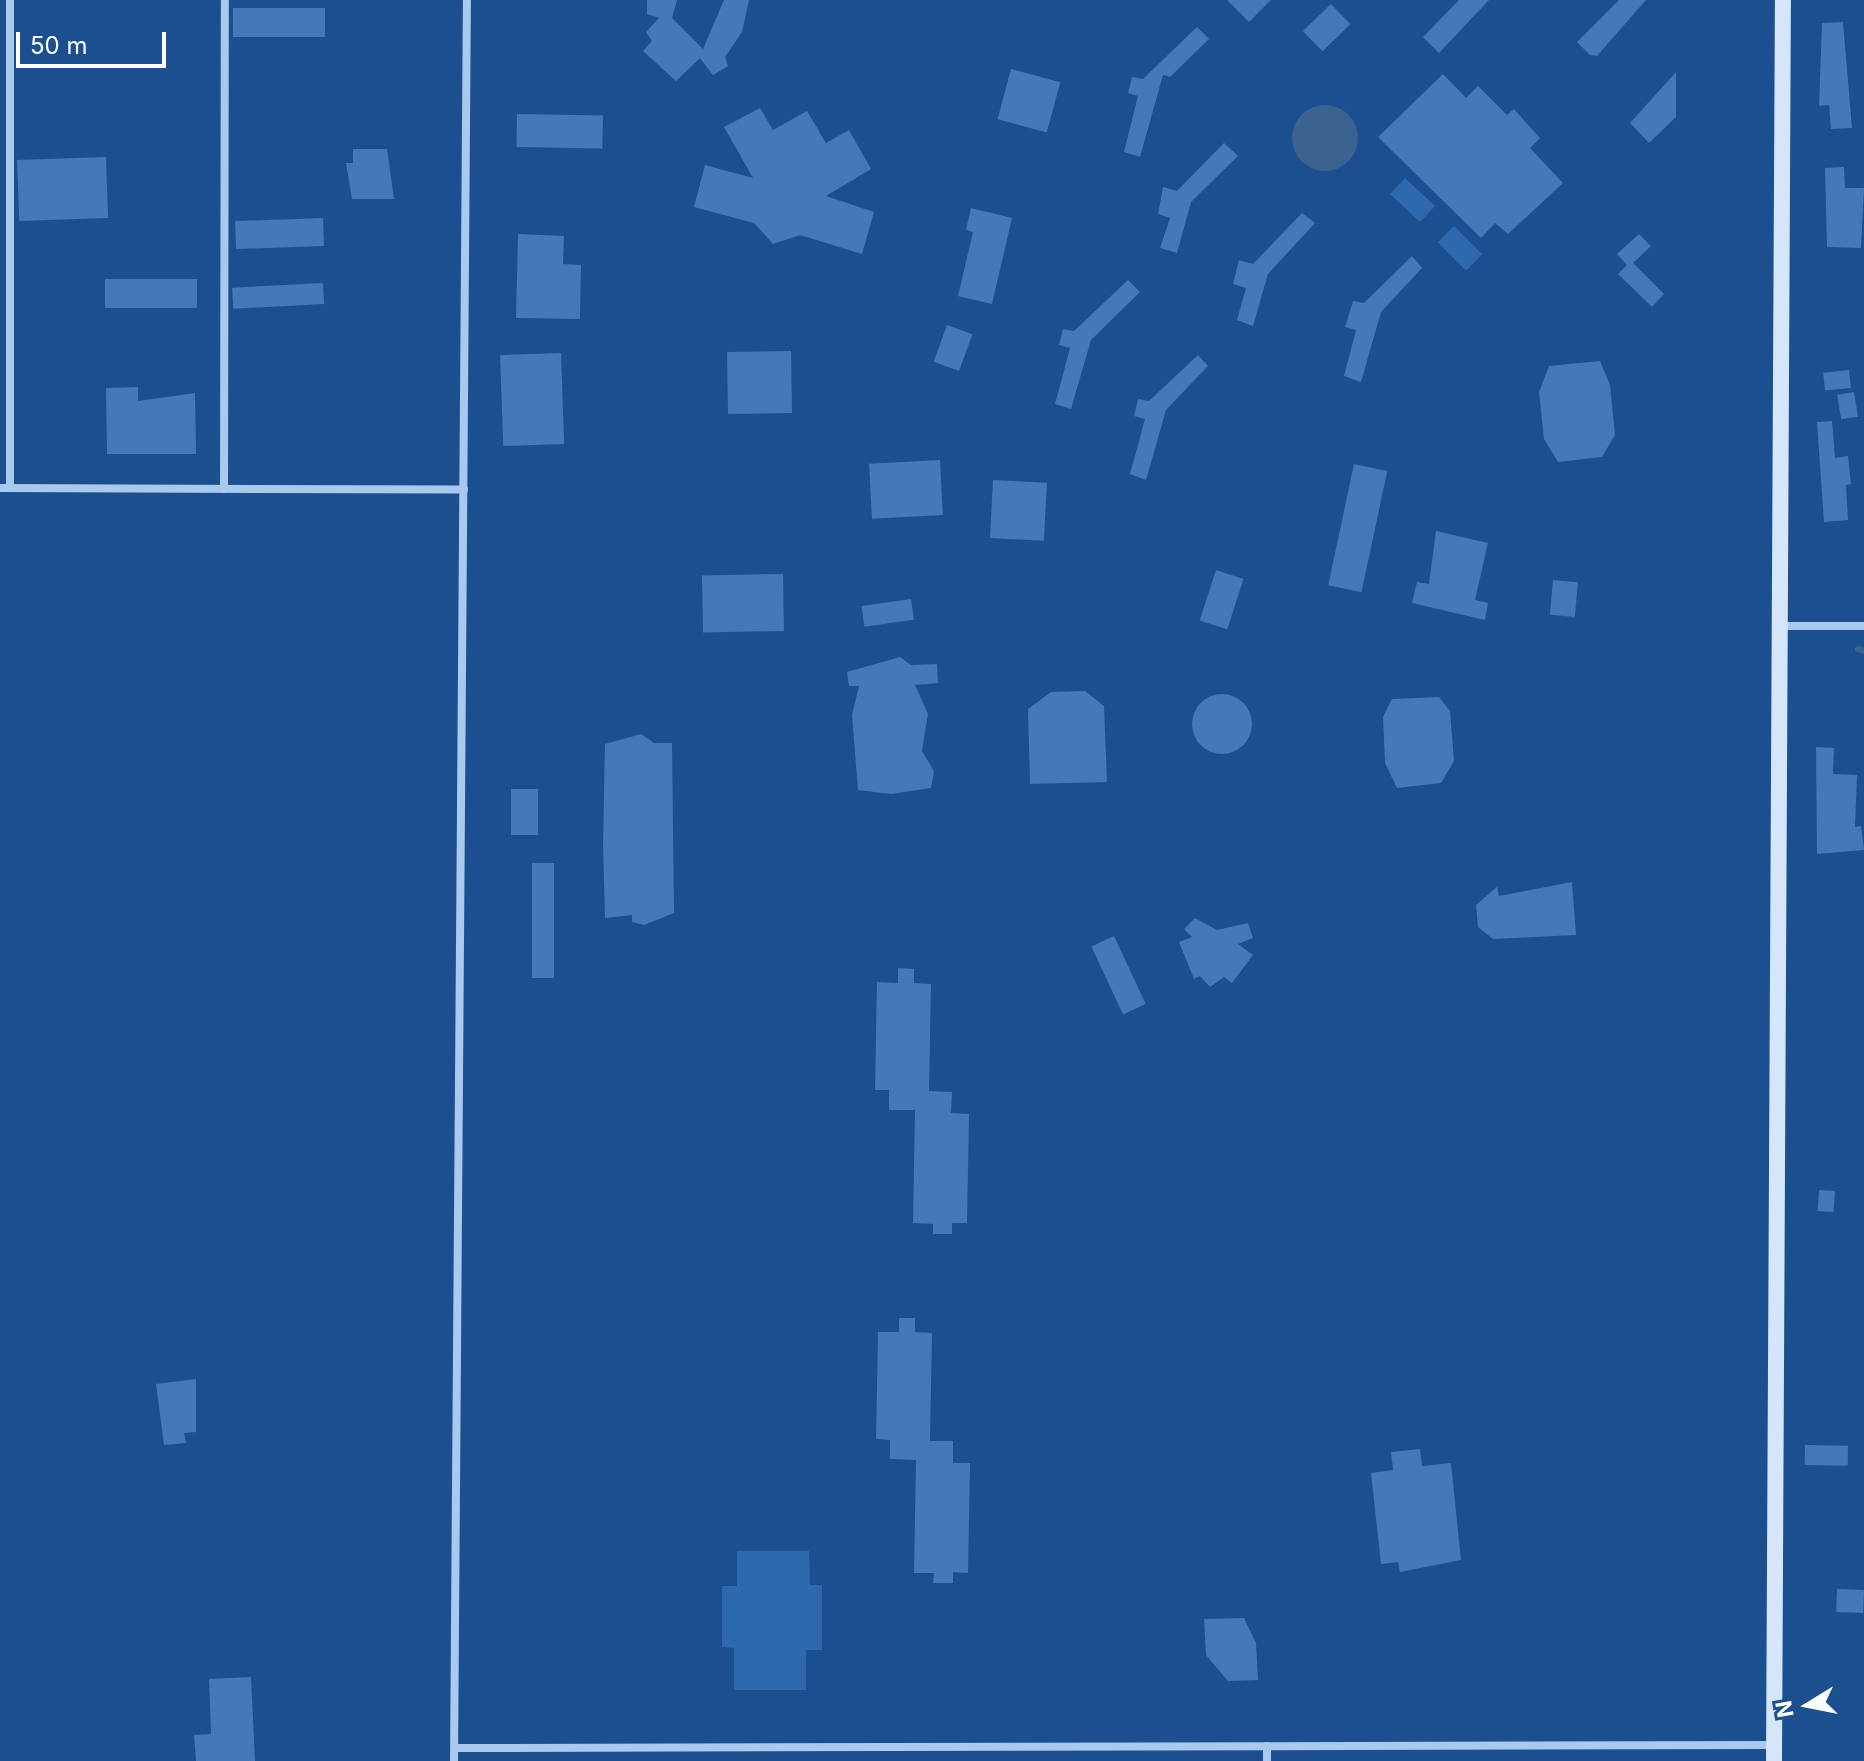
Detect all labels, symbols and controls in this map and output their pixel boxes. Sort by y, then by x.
scale bar [20,16,170,66]
text: 50 m [30,31,88,60]
north arrow [1768,1665,1848,1745]
text: N [1770,1699,1799,1720]

